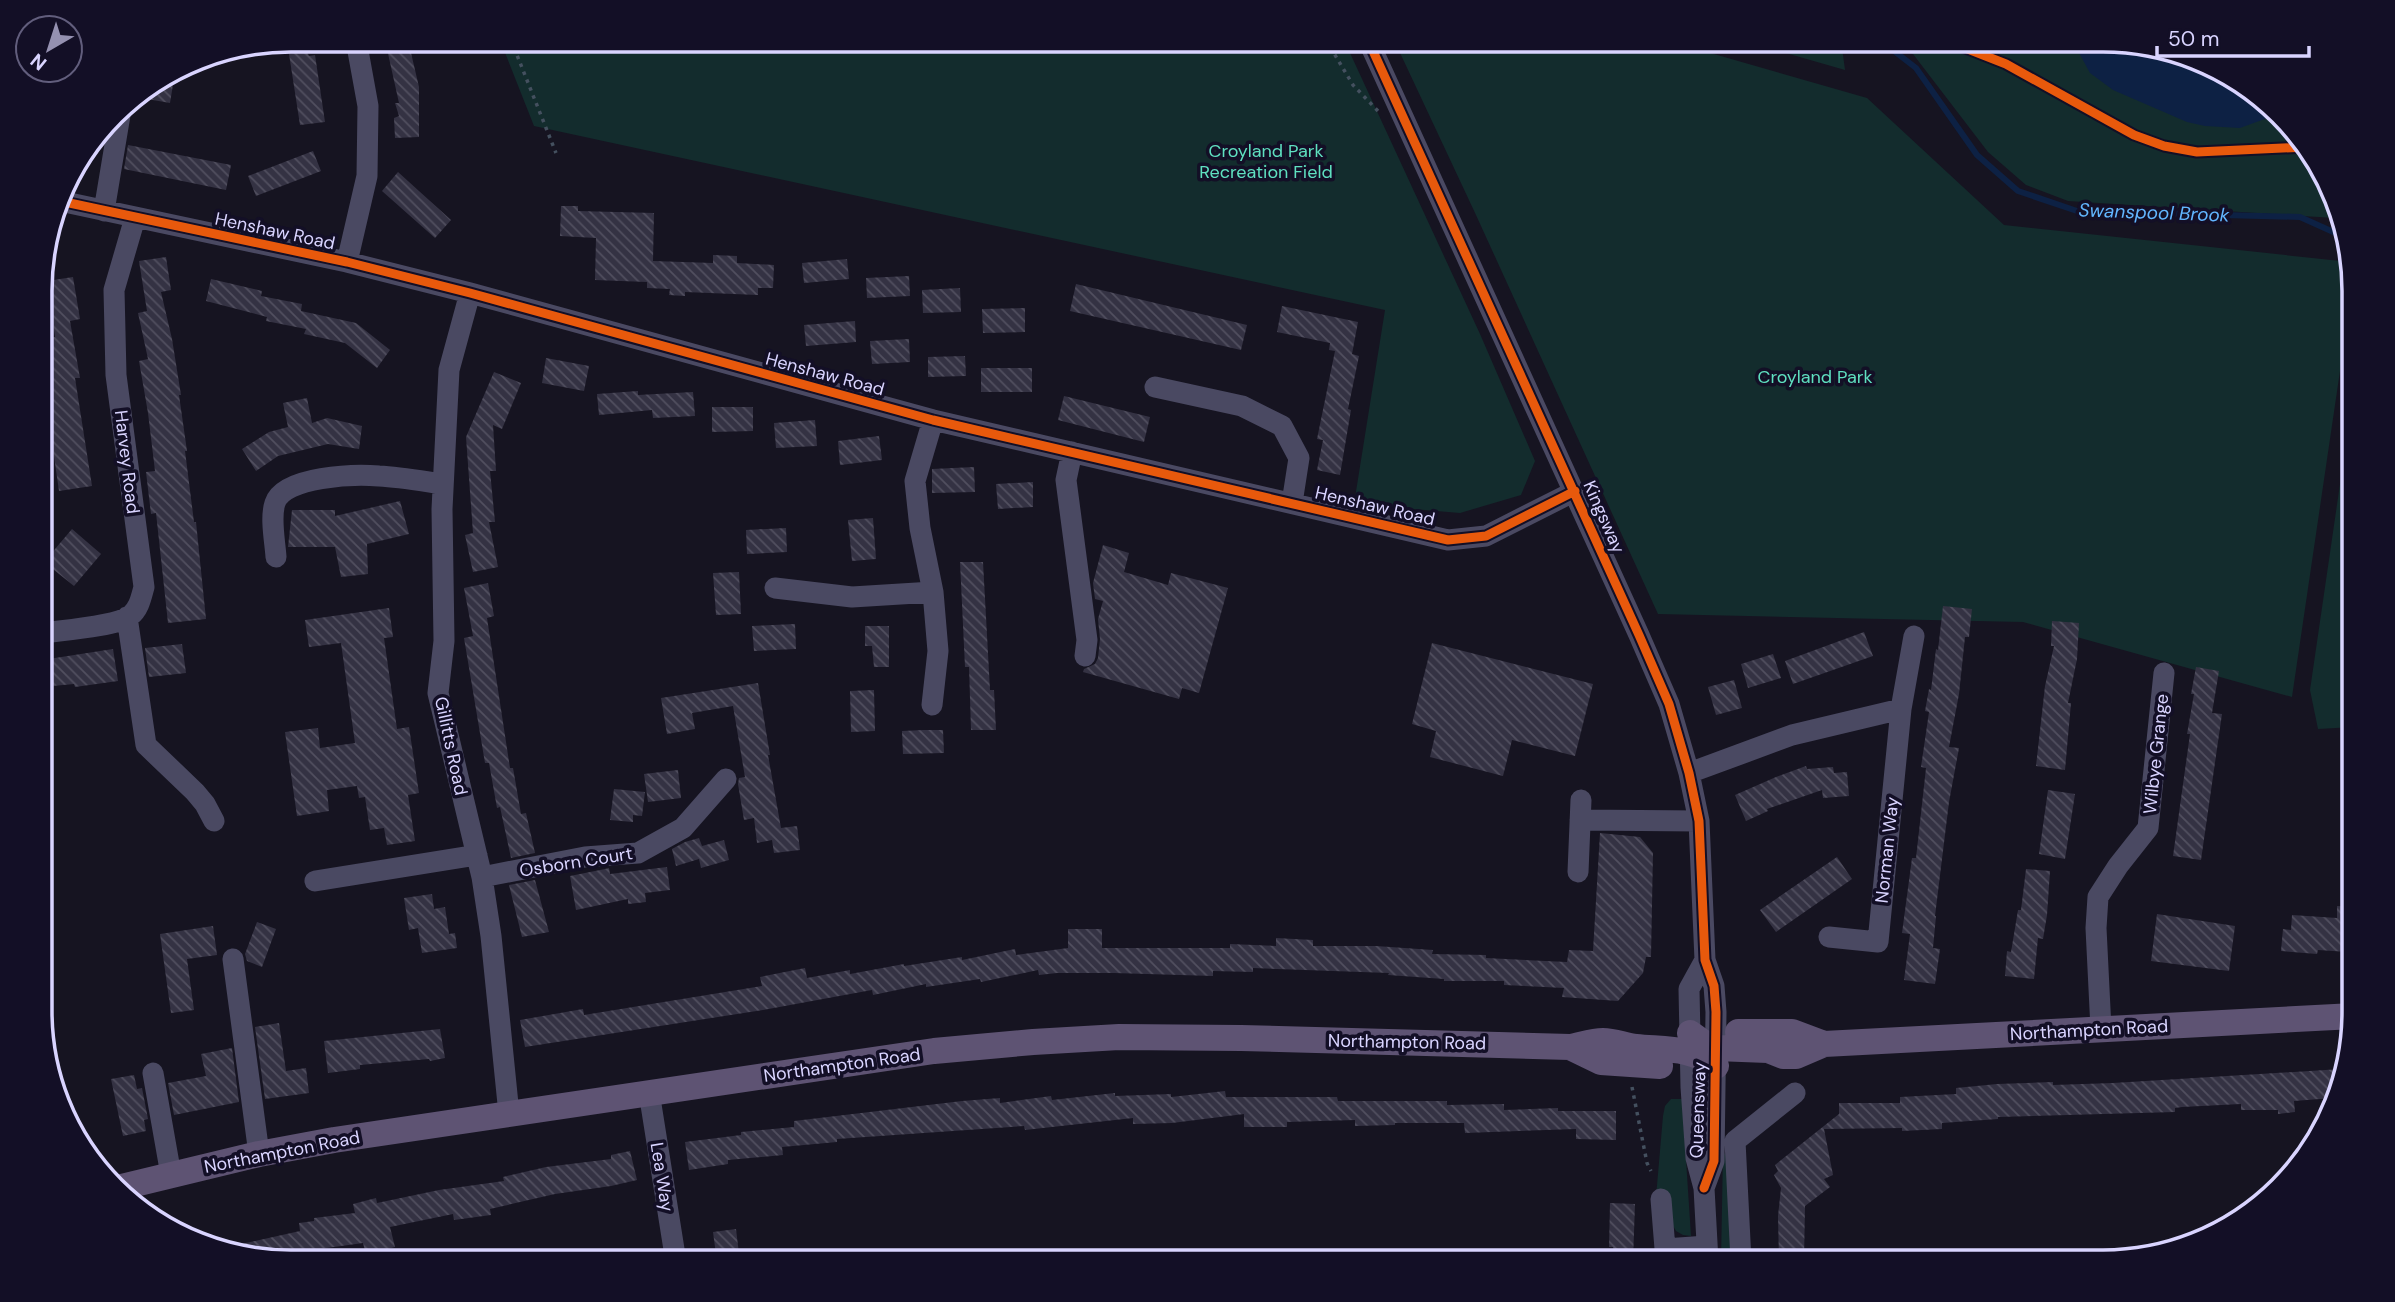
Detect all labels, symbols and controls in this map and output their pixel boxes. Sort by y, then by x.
north arrow [14,14,84,84]
scale bar [2157,14,2309,58]
text: 50 m [2168,25,2219,53]
text: N [25,48,52,76]
park label: Croyland Park Recreation Field [1199,139,1333,184]
water label: Swanspool Brook [2078,197,2230,228]
street label: Henshaw Road [213,207,337,255]
street label: Henshaw Road [763,347,887,401]
park label: Croyland Park [1758,365,1872,389]
street label: Harvey Road [109,409,145,515]
street label: Kingsway [1577,477,1631,557]
street label: Henshaw Road [1313,481,1437,531]
street label: Wilbye Grange [2138,693,2174,815]
street label: Gillitts Road [429,695,473,797]
street label: Norman Way [1869,796,1905,904]
street label: Osborn Court [518,841,634,883]
street label: Northampton Road [2009,1014,2169,1046]
street label: Northampton Road [1328,1029,1486,1055]
street label: Northampton Road [762,1042,922,1088]
street label: Queensway [1684,1061,1712,1159]
street label: Northampton Road [202,1125,362,1179]
street label: Lea Way [645,1141,679,1213]

